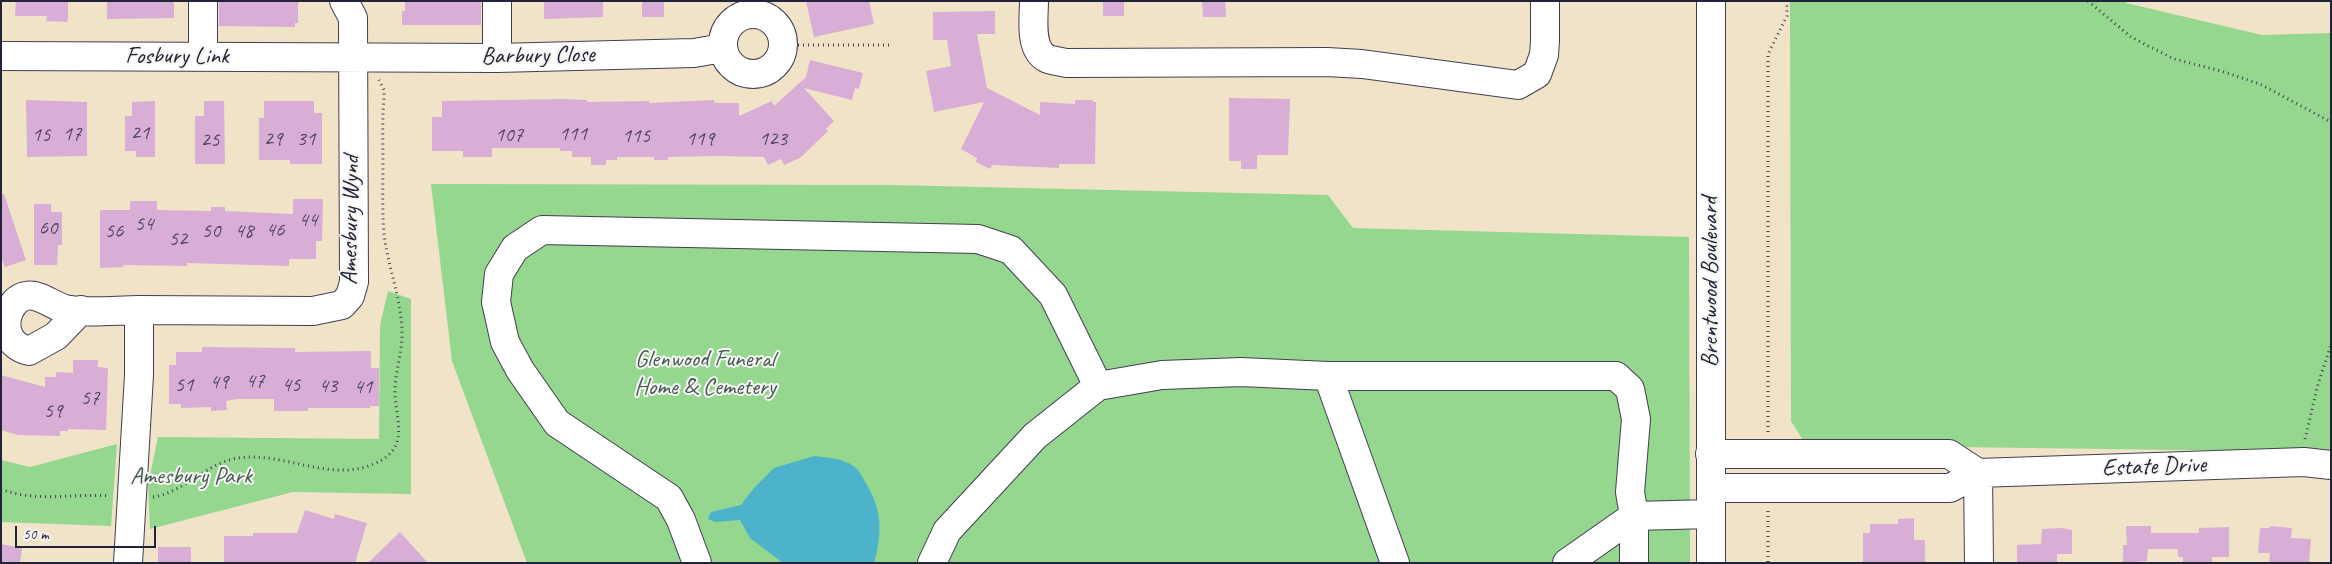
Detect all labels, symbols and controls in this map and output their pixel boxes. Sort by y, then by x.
street label: Barbury Close [481,41,595,71]
street label: Fosbury Link [125,43,229,71]
house number: 21 [131,120,149,146]
house number: 17 [63,121,81,147]
house number: 111 [559,121,587,147]
house number: 15 [32,122,50,148]
house number: 107 [495,122,523,148]
house number: 115 [622,123,650,149]
house number: 29 [264,126,282,152]
house number: 31 [297,126,315,152]
house number: 119 [686,126,714,152]
house number: 123 [759,126,787,152]
house number: 25 [201,127,219,153]
street label: Amesbury Wynd [335,155,367,285]
street label: Brentwood Boulevard [1697,197,1725,367]
house number: 44 [299,207,317,233]
house number: 54 [135,211,153,237]
house number: 60 [39,215,57,241]
house number: 46 [266,217,284,243]
house number: 56 [105,218,123,244]
house number: 50 [202,218,220,244]
house number: 48 [235,218,253,244]
house number: 52 [169,226,187,252]
park label: Glenwood Funeral Home & Cemetery [634,346,776,402]
house number: 47 [246,368,264,394]
house number: 49 [210,369,228,395]
house number: 51 [175,372,193,398]
house number: 45 [282,372,300,398]
house number: 43 [319,373,337,399]
house number: 41 [354,374,372,400]
house number: 57 [81,385,99,411]
house number: 59 [44,398,62,424]
street label: Estate Drive [2102,451,2206,483]
park label: Amesbury Park [130,463,252,491]
scale bar [18,516,159,548]
text: 50 m [23,525,49,544]

